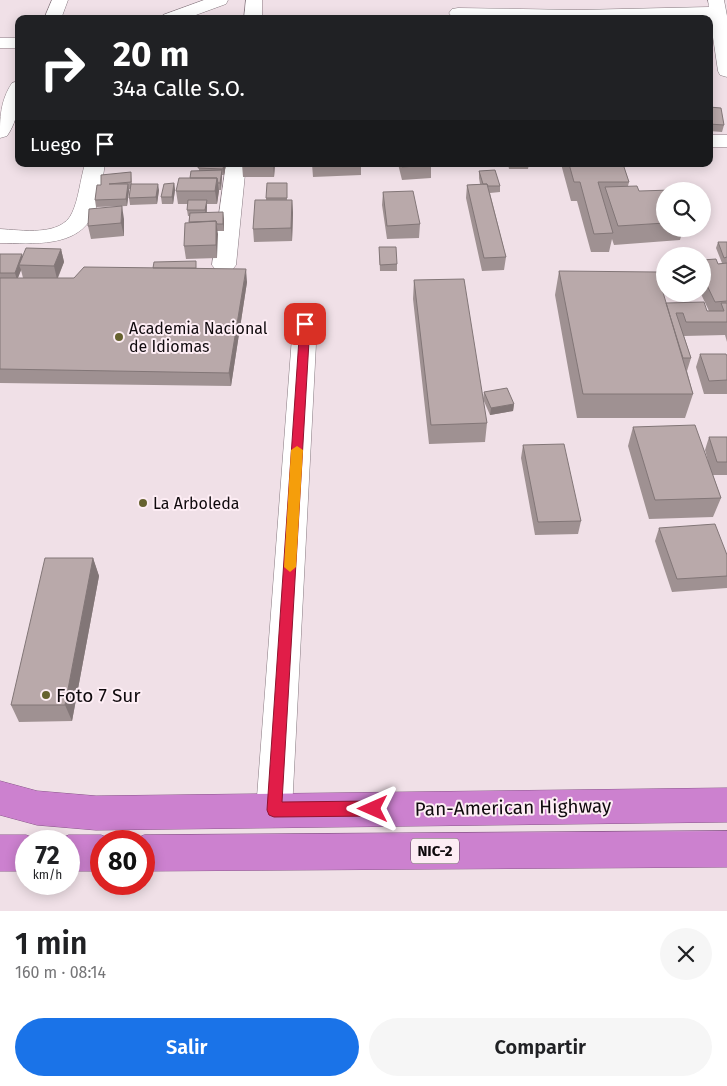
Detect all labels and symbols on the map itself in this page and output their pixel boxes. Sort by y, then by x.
pin [284,303,326,345]
place label: Academia Nacional de Idiomas [129,319,268,356]
marker: Academia Nacional de Idiomas [113,331,125,343]
place label: La Arboleda [153,494,240,513]
marker: La Arboleda [137,497,149,509]
place label: Foto 7 Sur [56,684,141,707]
marker: Foto 7 Sur [40,689,52,701]
position arrow [346,782,398,834]
street label: Pan-American Highway [415,794,612,821]
speed limit sign: 80 [90,830,155,895]
road number: NIC-2 [411,838,459,864]

